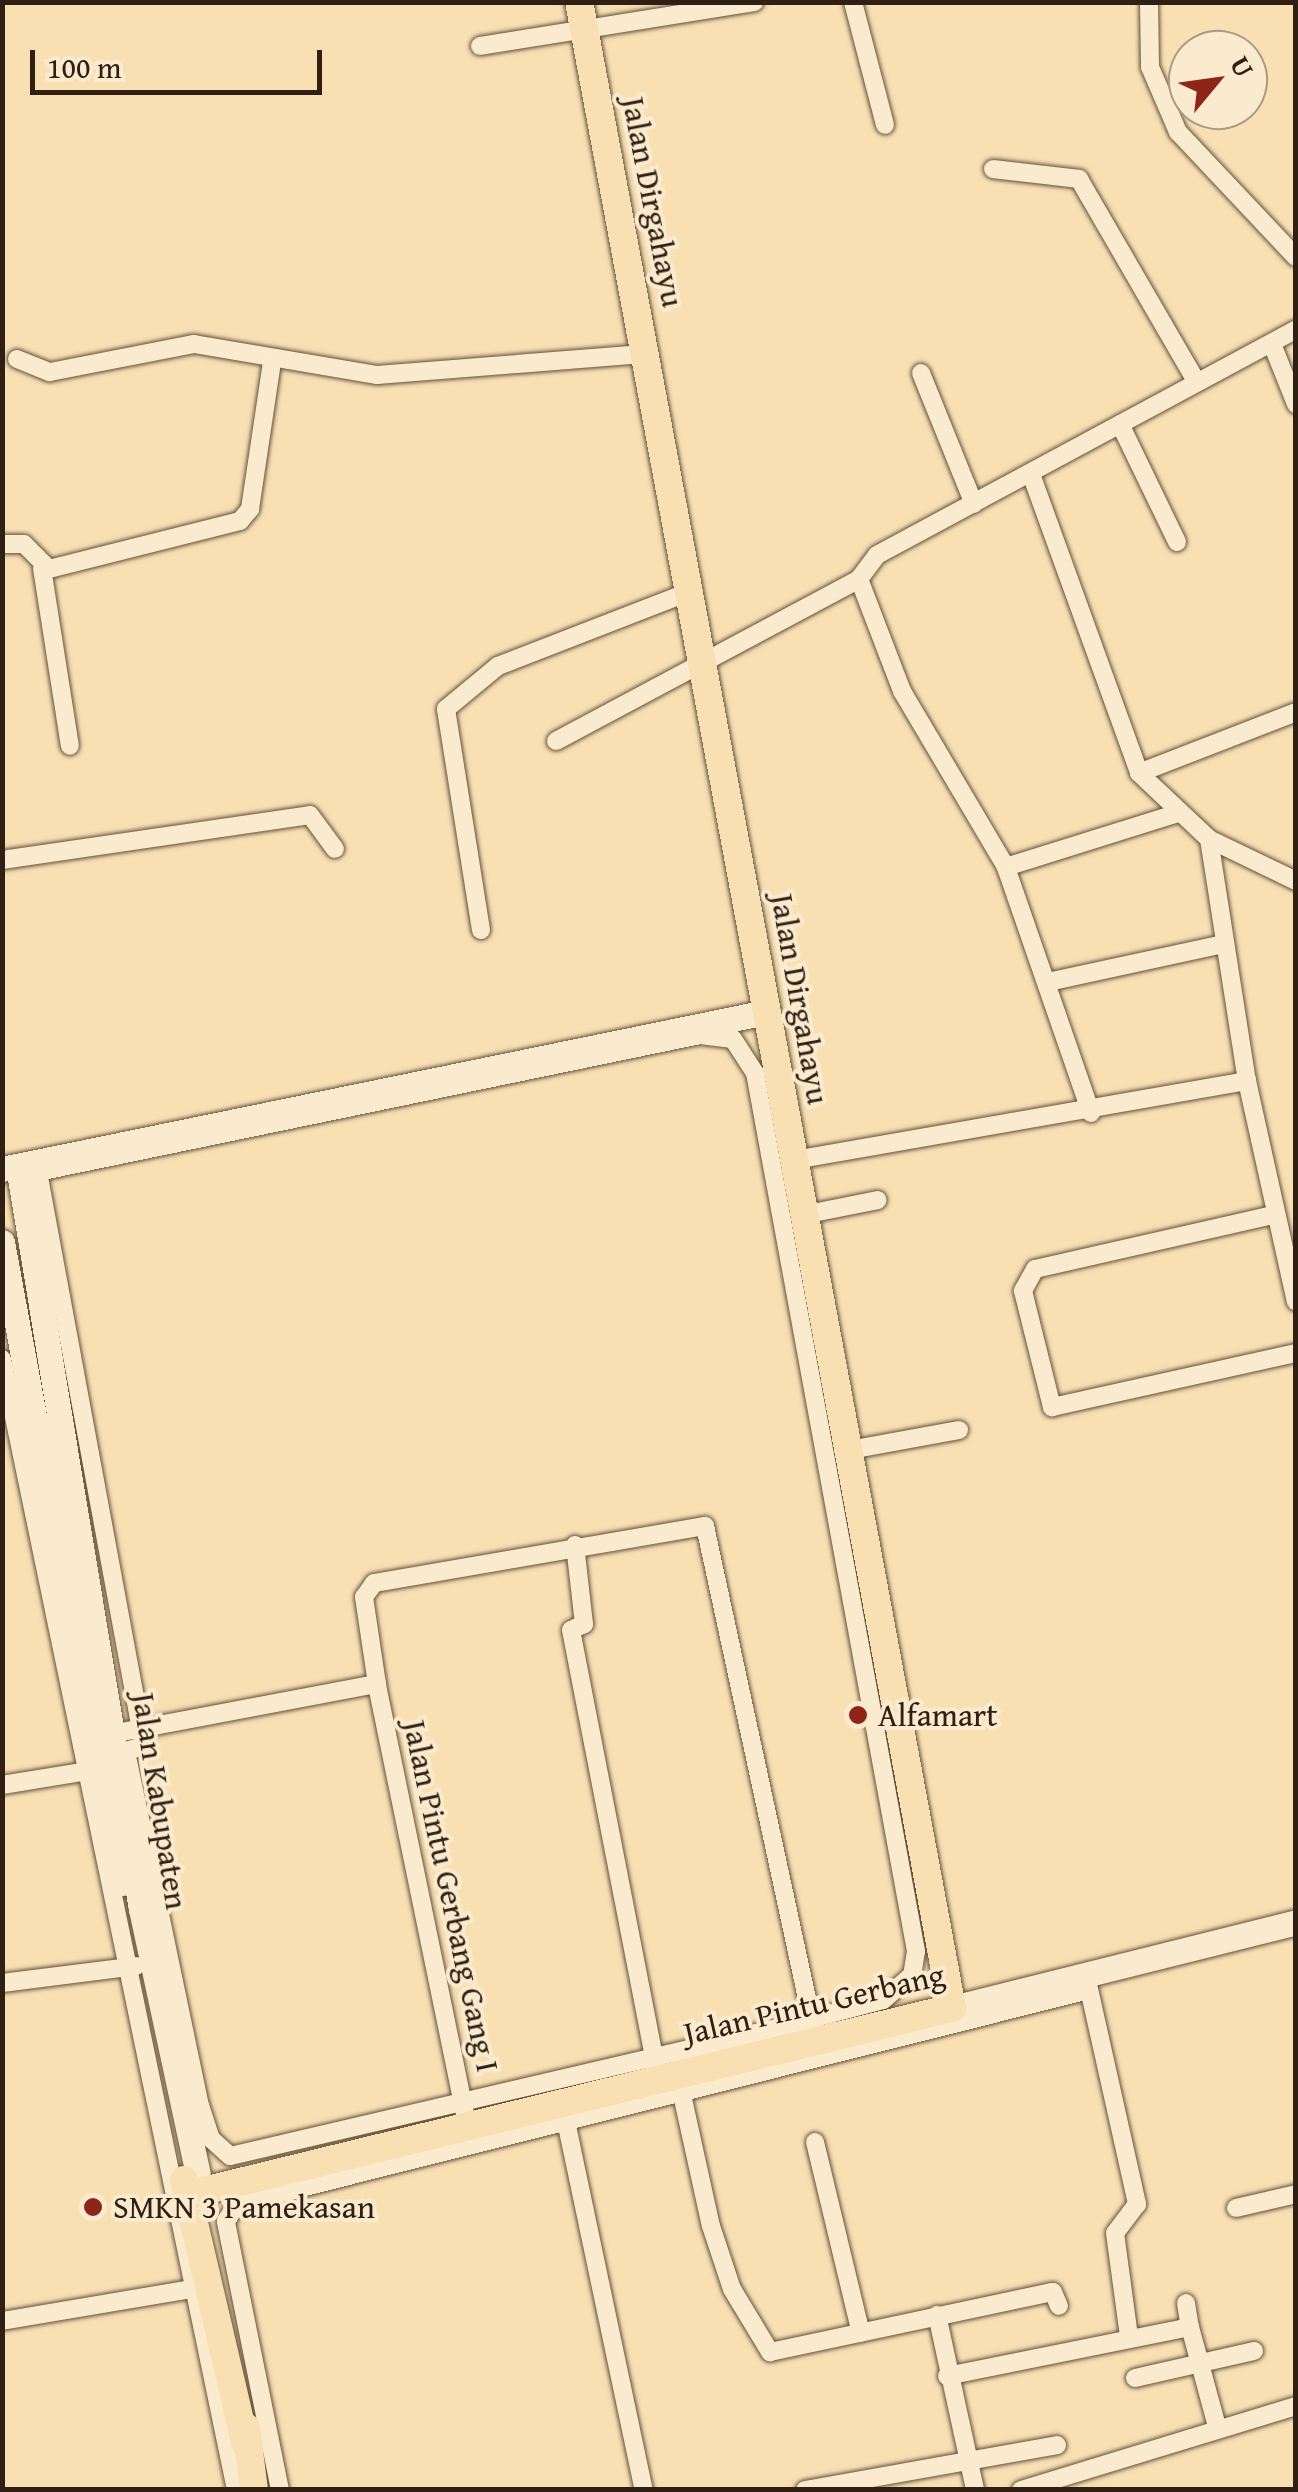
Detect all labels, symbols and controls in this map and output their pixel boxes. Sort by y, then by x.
scale bar [35,30,328,92]
north arrow [1168,30,1268,130]
text: 100 m [47,45,121,89]
text: U [1220,48,1265,84]
street label: Jalan Dirgahayu [614,94,692,310]
street label: Jalan Dirgahayu [763,891,837,1107]
street label: Jalan Kabupaten [124,1690,196,1912]
place label: Alfamart [878,1696,998,1734]
marker: Alfamart [847,1704,869,1726]
street label: Jalan Pintu Gerbang Gang I [395,1717,507,2075]
street label: Jalan Pintu Gerbang [680,1955,948,2053]
place label: SMKN 3 Pamekasan [113,2188,375,2226]
marker: SMKN 3 Pamekasan [82,2196,104,2218]

